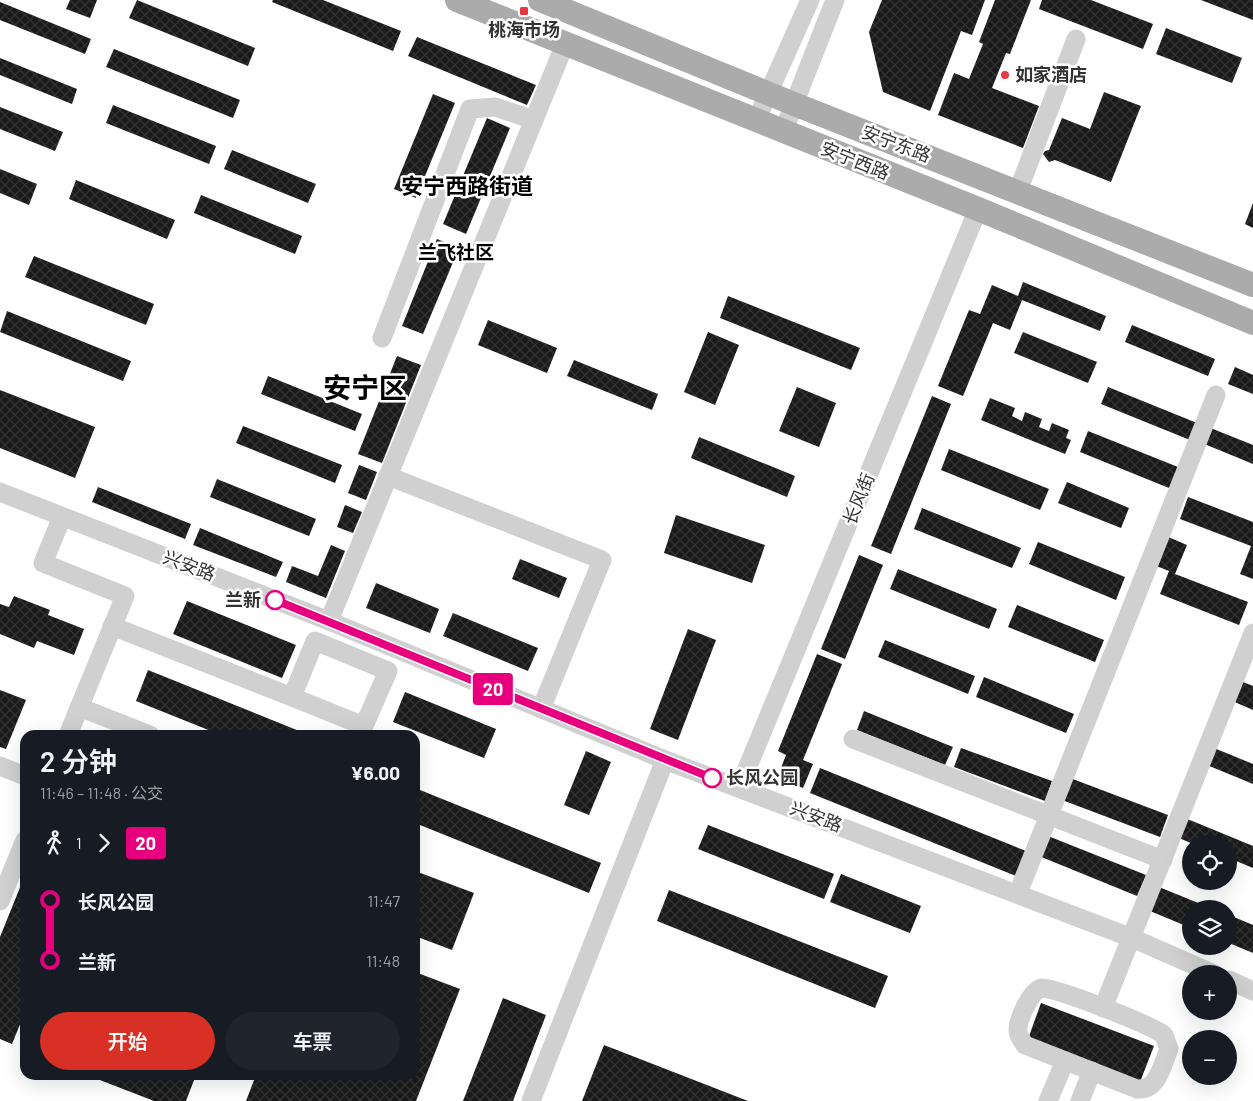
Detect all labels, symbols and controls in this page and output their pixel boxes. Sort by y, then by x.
marker: 桃海市场 [518,5,530,17]
place label: 桃海市场 [488,18,560,40]
place label: 如家酒店 [1015,63,1087,85]
marker: 如家酒店 [999,69,1011,81]
street label: 安宁东路 [859,120,934,166]
street label: 安宁西路 [818,136,893,184]
district label: 安宁西路街道 [401,172,533,198]
district label: 兰飞社区 [418,240,494,263]
district label: 安宁区 [323,370,407,404]
street label: 长风街 [838,469,878,528]
street label: 兴安路 [160,545,219,585]
place label: 兰新 [225,588,261,610]
marker: 兰新 [265,590,285,610]
line badge: 20 [470,673,516,705]
text: 20 [483,678,503,700]
text: 2 分钟 [40,744,117,778]
text: ¥6.00 [350,761,400,784]
place label: 长风公园 [726,766,798,788]
marker: 长风公园 [702,768,722,788]
text: 11:46 – 11:48 · 公交 [40,783,163,802]
street label: 兴安路 [787,796,846,836]
icon: walk [40,829,68,857]
icon: forward [90,829,118,857]
text: 20 [136,832,156,854]
text: 1 [76,833,82,852]
map controls [1182,835,1237,1085]
button: locate [1182,835,1237,890]
text: 长风公园 [78,890,154,913]
text: 11:47 [367,891,400,910]
button: layers [1182,900,1237,955]
text: 兰新 [78,950,116,973]
text: 11:48 [366,951,400,970]
button: + [1182,965,1237,1020]
button: 开始 [40,1012,215,1070]
button: 车票 [225,1012,400,1070]
button: − [1182,1030,1237,1085]

